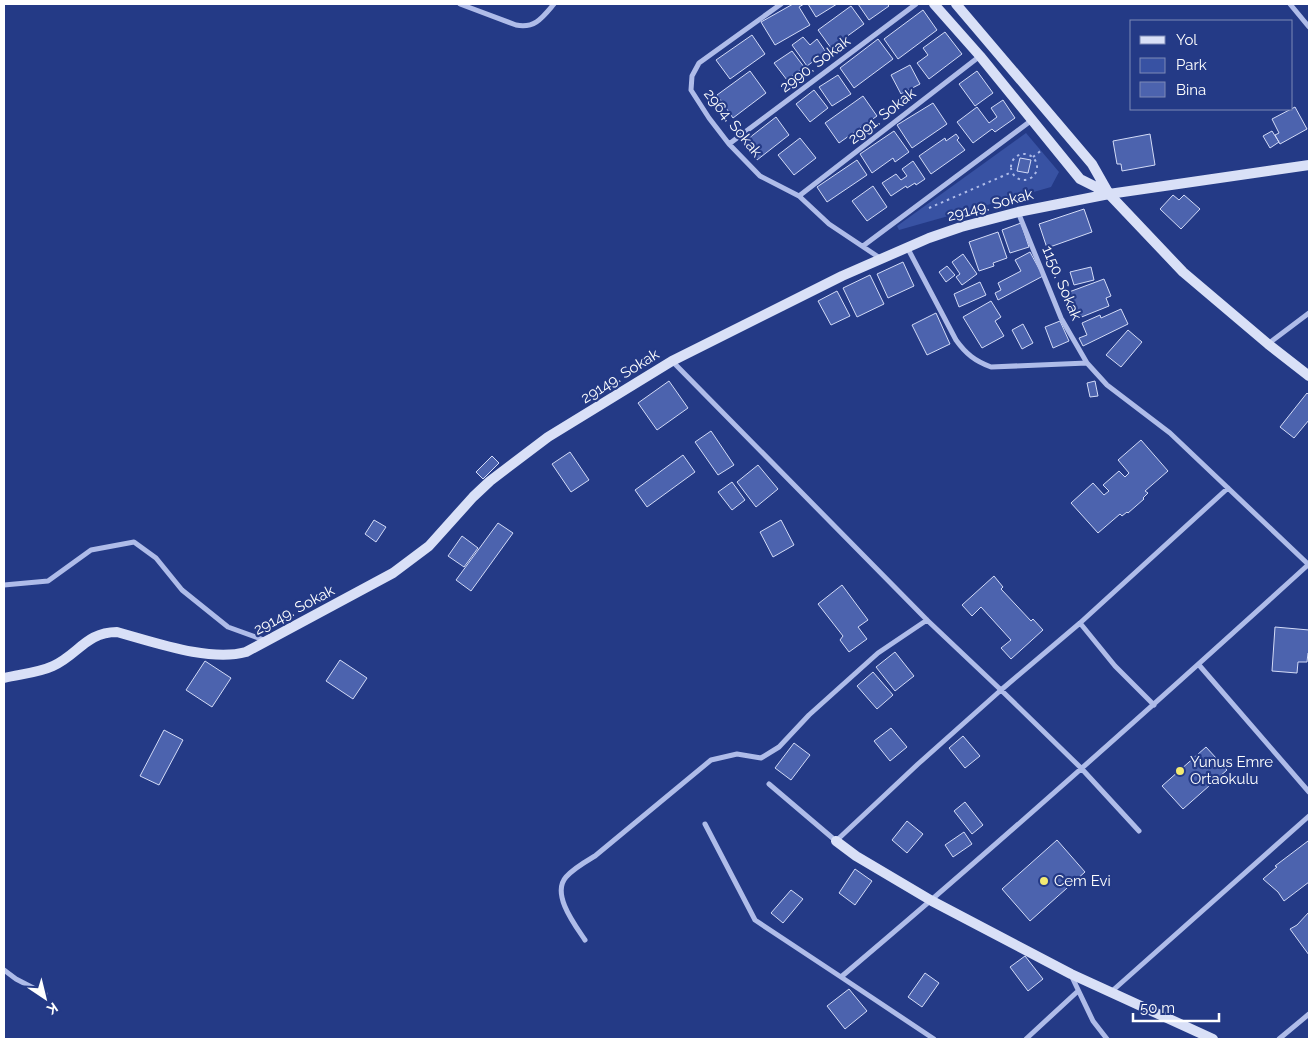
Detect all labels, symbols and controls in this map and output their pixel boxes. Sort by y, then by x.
legend [1130,20,1293,110]
text: Yol [1176,31,1198,49]
street label: 2990. Sokak [776,32,854,96]
text: Park [1176,56,1207,74]
text: Bina [1176,81,1206,99]
street label: 2991. Sokak [845,84,919,148]
street label: 2964. Sokak [700,85,766,161]
street label: 29149. Sokak [945,185,1035,225]
street label: 1150. Sokak [1038,243,1086,323]
street label: 29149. Sokak [578,345,662,407]
street label: 29149. Sokak [251,581,337,639]
place label: Yunus Emre Ortaokulu [1190,753,1273,788]
marker: Yunus Emre Ortaokulu [1174,765,1186,777]
place label: Cem Evi [1054,872,1111,890]
marker: Cem Evi [1038,875,1050,887]
north arrow [20,973,70,1023]
scale bar [1133,990,1219,1022]
text: K [44,999,61,1018]
text: 50 m [1140,999,1175,1017]

